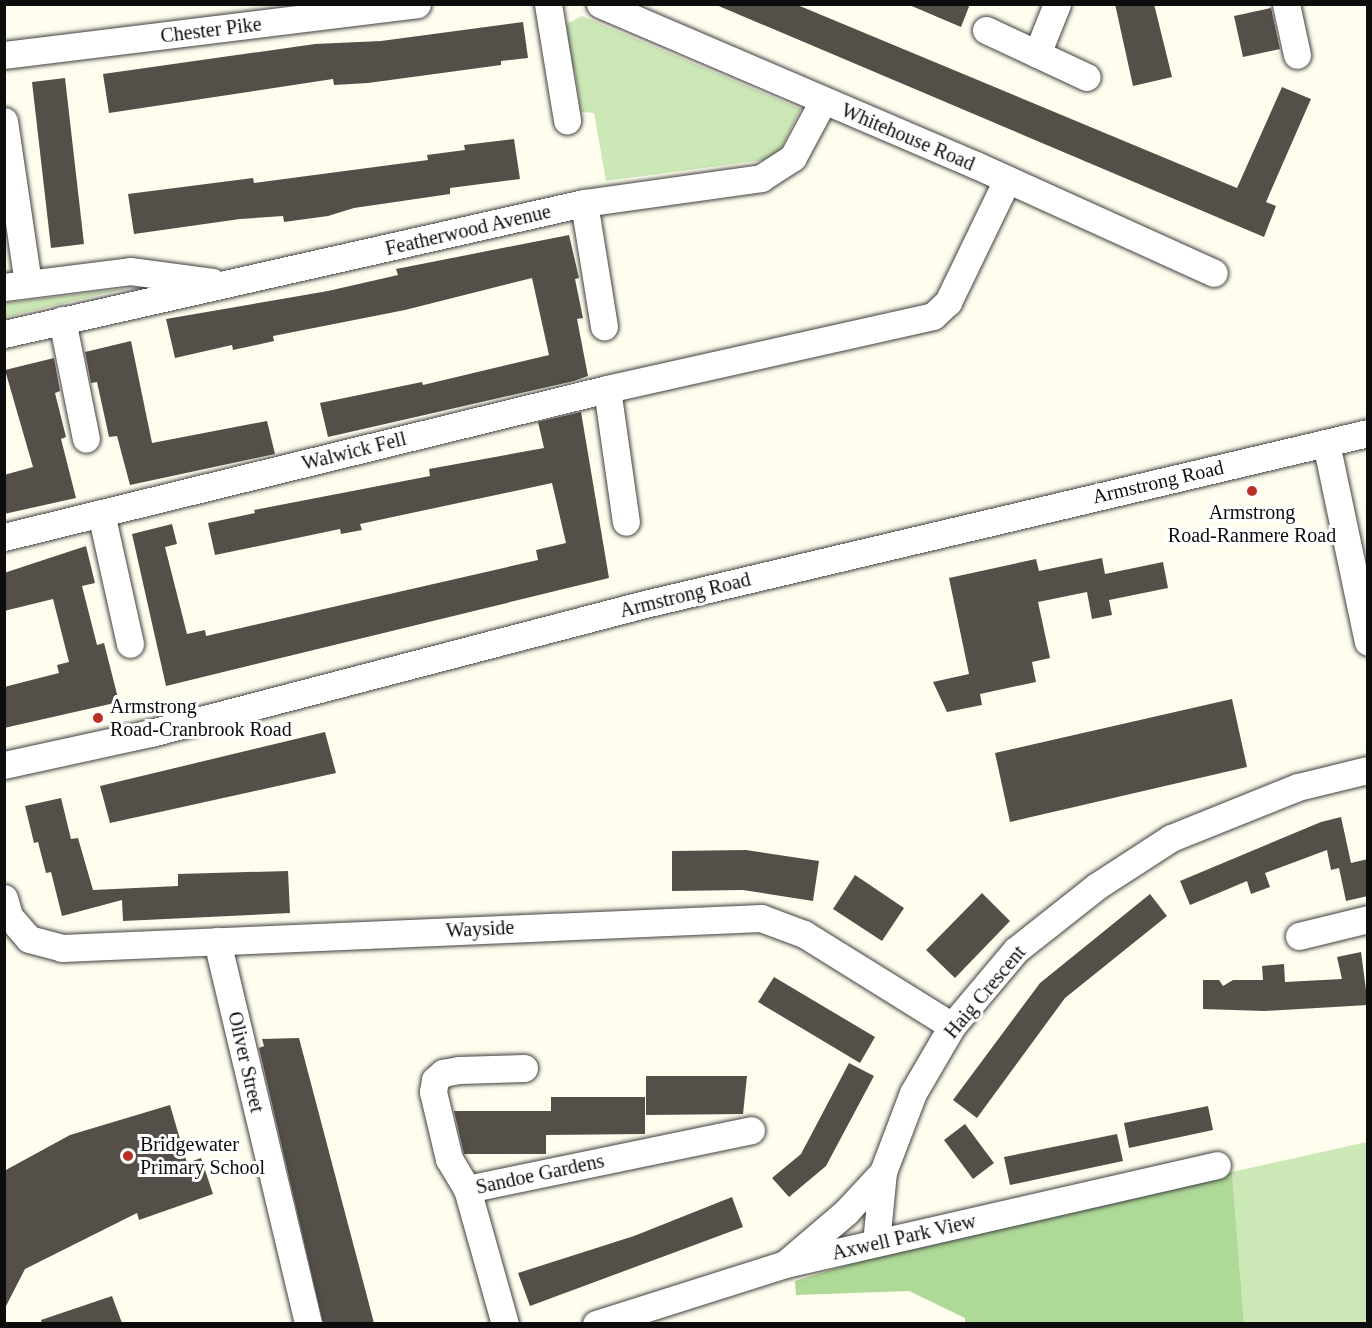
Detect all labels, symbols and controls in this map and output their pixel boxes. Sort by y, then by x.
street label: Chester Pike [159,12,263,48]
street label: Whitehouse Road [838,98,978,176]
street label: Featherwood Avenue [382,199,554,261]
street label: Walwick Fell [299,426,409,476]
street label: Armstrong Road [1090,455,1226,509]
marker: Armstrong Road-Ranmere Road [1245,484,1259,498]
place label: Armstrong Road-Ranmere Road [1168,500,1336,547]
street label: Armstrong Road [617,567,753,623]
place label: Armstrong Road-Cranbrook Road [110,694,292,741]
marker: Armstrong Road-Cranbrook Road [91,711,105,725]
street label: Wayside [445,915,515,943]
street label: Haig Crescent [939,941,1031,1043]
street label: Oliver Street [223,1009,269,1115]
place label: Bridgewater Primary School [140,1132,265,1179]
marker: Bridgewater Primary School [121,1149,135,1163]
street label: Sandoe Gardens [474,1149,606,1199]
street label: Axwell Park View [829,1209,979,1265]

